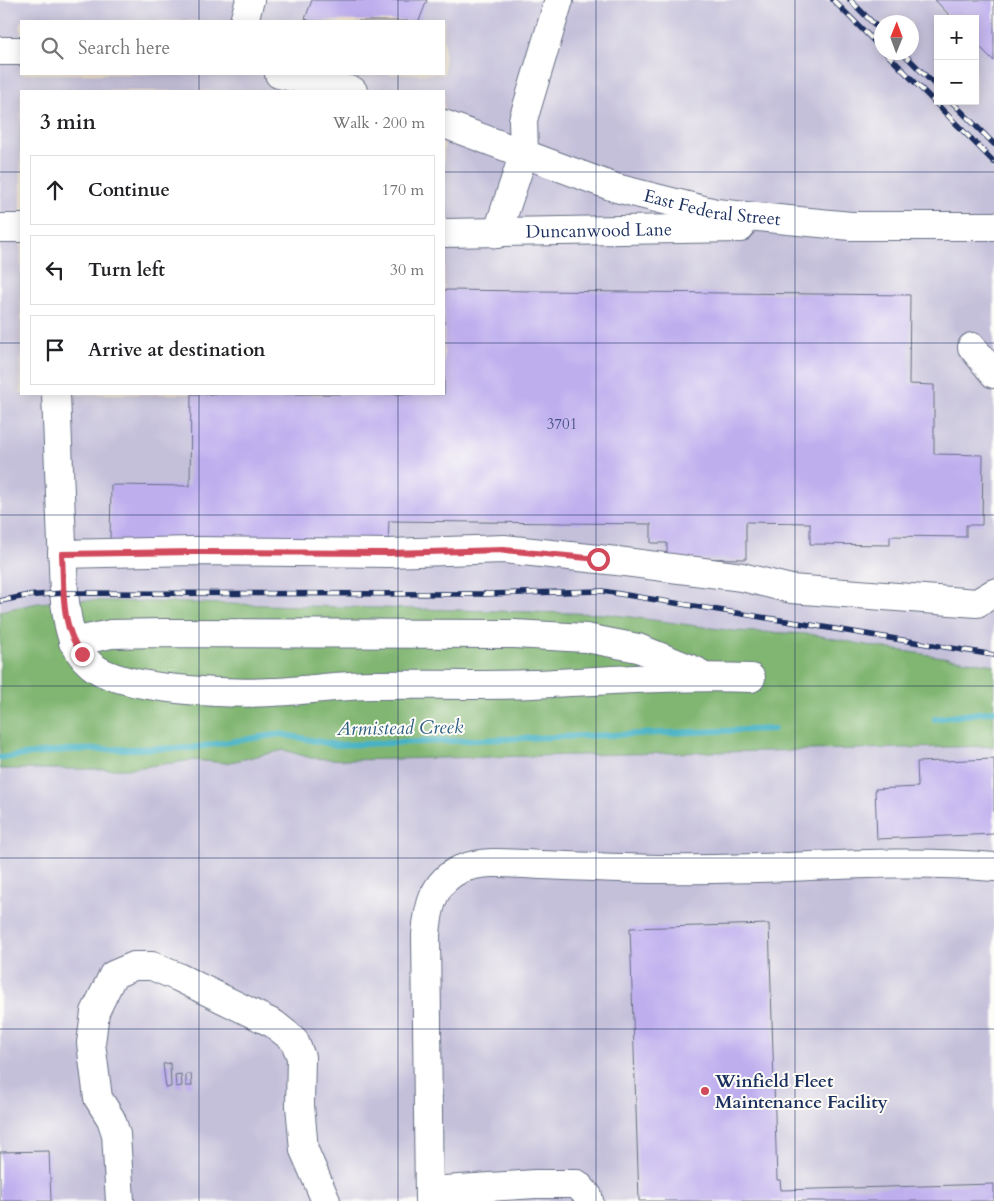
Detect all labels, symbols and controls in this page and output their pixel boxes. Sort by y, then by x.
north arrow [874,15,919,60]
map controls [934,15,979,105]
button: + [934,15,979,60]
search box [20,20,445,75]
icon: search [38,34,66,62]
text: Search here [78,35,170,61]
button: − [934,60,979,105]
text: 3 min [40,108,96,137]
text: Walk · 200 m [333,112,425,134]
icon: ahead [41,176,69,204]
text: Continue [88,177,170,203]
text: 170 m [382,179,424,201]
street label: East Federal Street [641,183,782,232]
street label: Duncanwood Lane [526,217,672,245]
icon: left [41,256,69,284]
text: Turn left [88,257,165,283]
text: 30 m [390,259,424,281]
icon: arrive [41,336,69,364]
text: Arrive at destination [88,337,265,363]
house number: 3701 [547,414,577,434]
route start [587,548,610,571]
route end [71,643,94,666]
water label: Armistead Creek [336,714,464,742]
place label: Winfield Fleet Maintenance Facility [714,1069,889,1115]
marker: Winfield Fleet Maintenance Facility [699,1085,711,1097]

